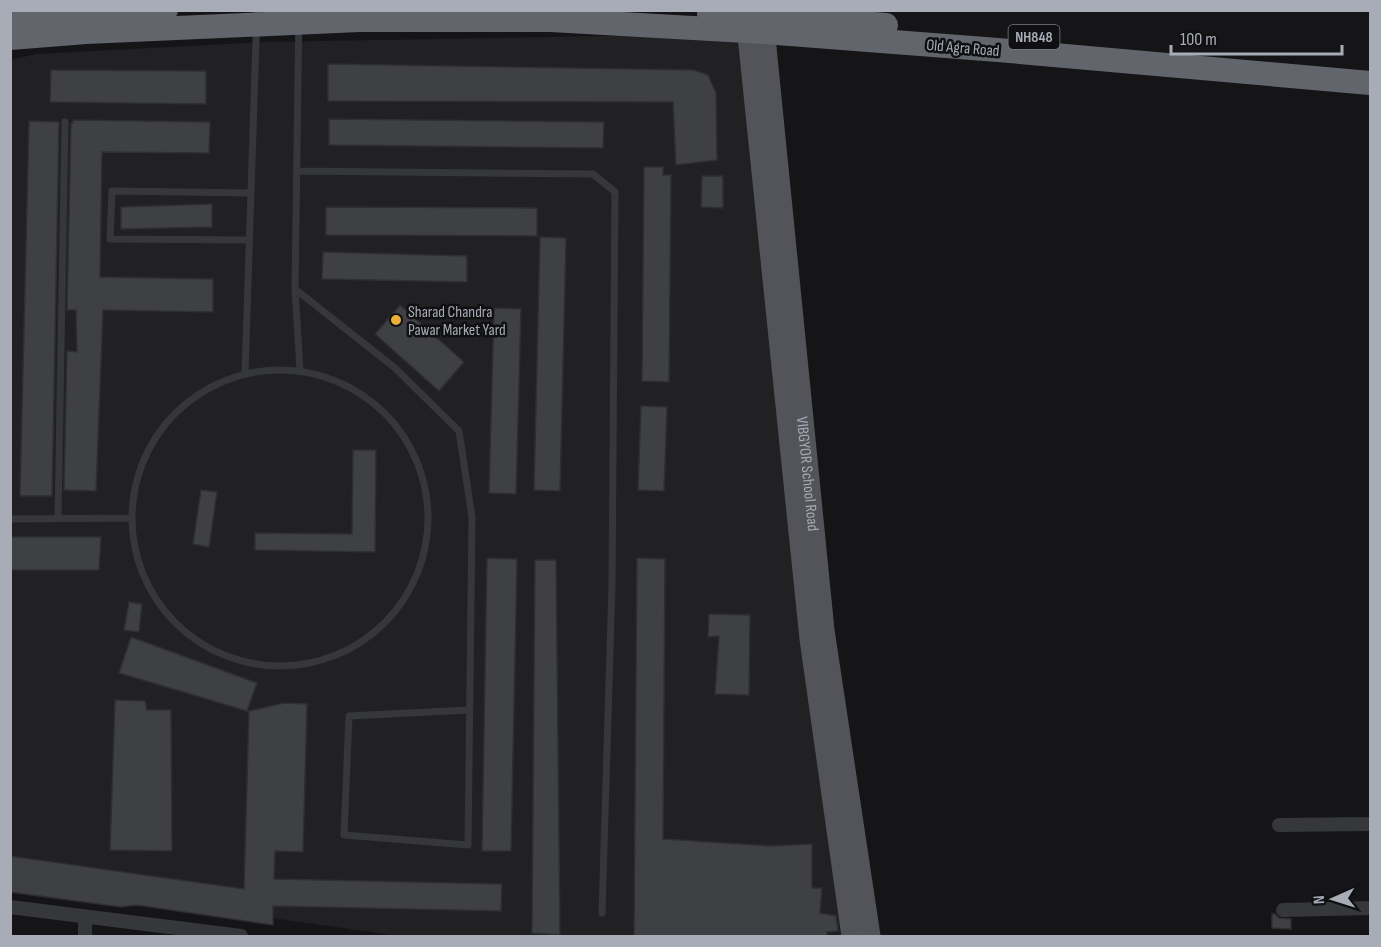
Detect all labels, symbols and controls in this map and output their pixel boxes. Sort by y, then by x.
scale bar [1171,18,1342,56]
road number: NH848 [1008,25,1060,49]
text: 100 m [1180,29,1217,50]
street label: Old Agra Road [926,36,1000,61]
place label: Sharad Chandra Pawar Market Yard [408,303,506,340]
marker: Sharad Chandra Pawar Market Yard [389,313,403,327]
street label: VIBGYOR School Road [792,416,822,532]
north arrow [1303,869,1363,929]
text: N [1310,895,1329,904]

